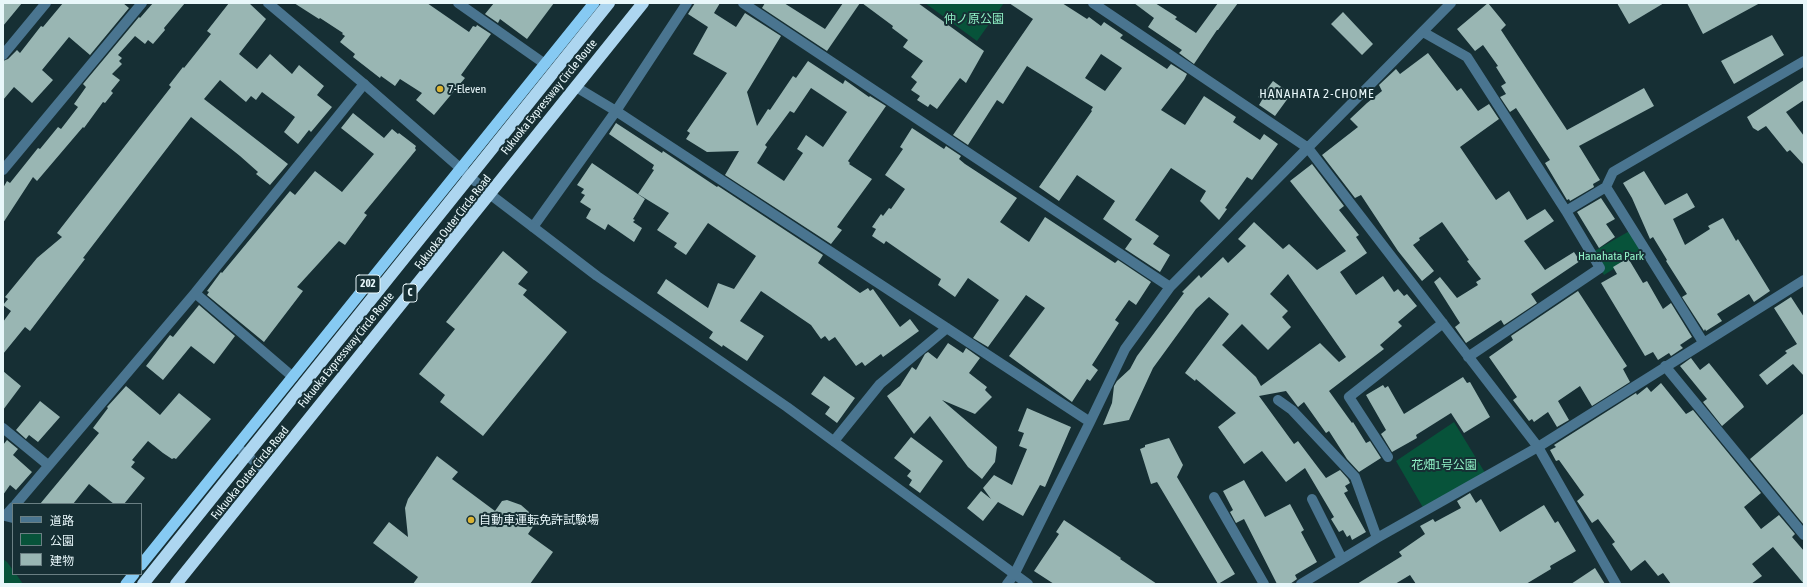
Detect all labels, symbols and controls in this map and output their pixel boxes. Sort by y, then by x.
park label: 仲ノ原公園 [944,12,1004,26]
street label: Fukuoka Expressway Circle Route [498,36,600,158]
place label: 7-Eleven [448,82,486,96]
marker: 7-Eleven [435,84,445,94]
district label: HANAHATA 2-CHOME [1259,86,1375,102]
street label: Fukuoka Outer Circle Road [412,172,494,272]
park label: Hanahata Park [1578,249,1644,263]
road number: 202 [356,275,380,293]
road number: C [403,284,417,302]
street label: Fukuoka Expressway Circle Route [295,289,397,411]
street label: Fukuoka Outer Circle Road [208,424,292,522]
park label: 花畑1号公園 [1411,458,1477,472]
legend [12,503,142,575]
place label: 自動車運転免許試験場 [479,513,599,527]
text: 道路 [50,514,74,528]
marker: 自動車運転免許試験場 [466,515,476,525]
text: 公園 [50,534,74,548]
text: 建物 [50,554,74,568]

